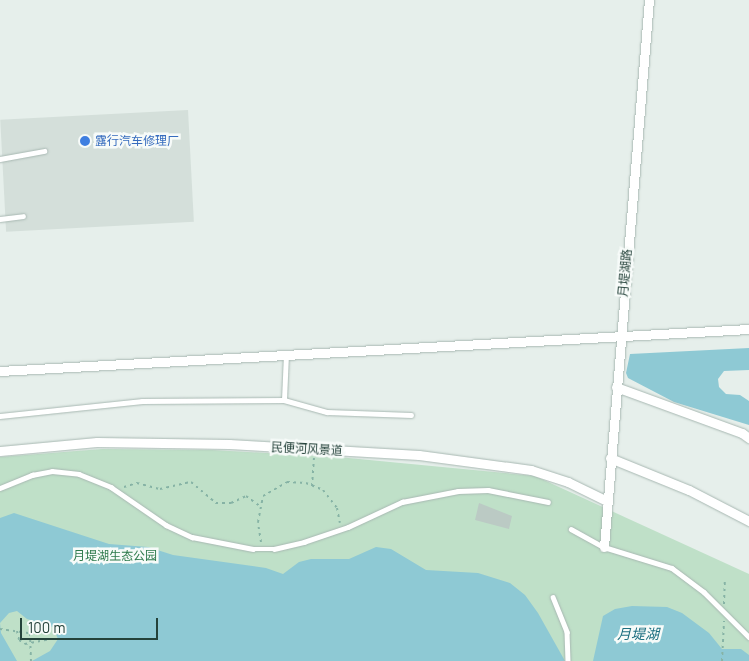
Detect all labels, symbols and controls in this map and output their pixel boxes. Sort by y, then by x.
place label: 露行汽车修理厂 [95,134,179,148]
marker: 露行汽车修理厂 [79,135,91,147]
street label: 月堤湖路 [616,248,634,298]
street label: 民便河风景道 [271,440,343,458]
park label: 月堤湖生态公园 [73,549,157,563]
scale bar [22,608,160,640]
text: 100 m [28,618,66,636]
water label: 月堤湖 [617,626,659,642]

